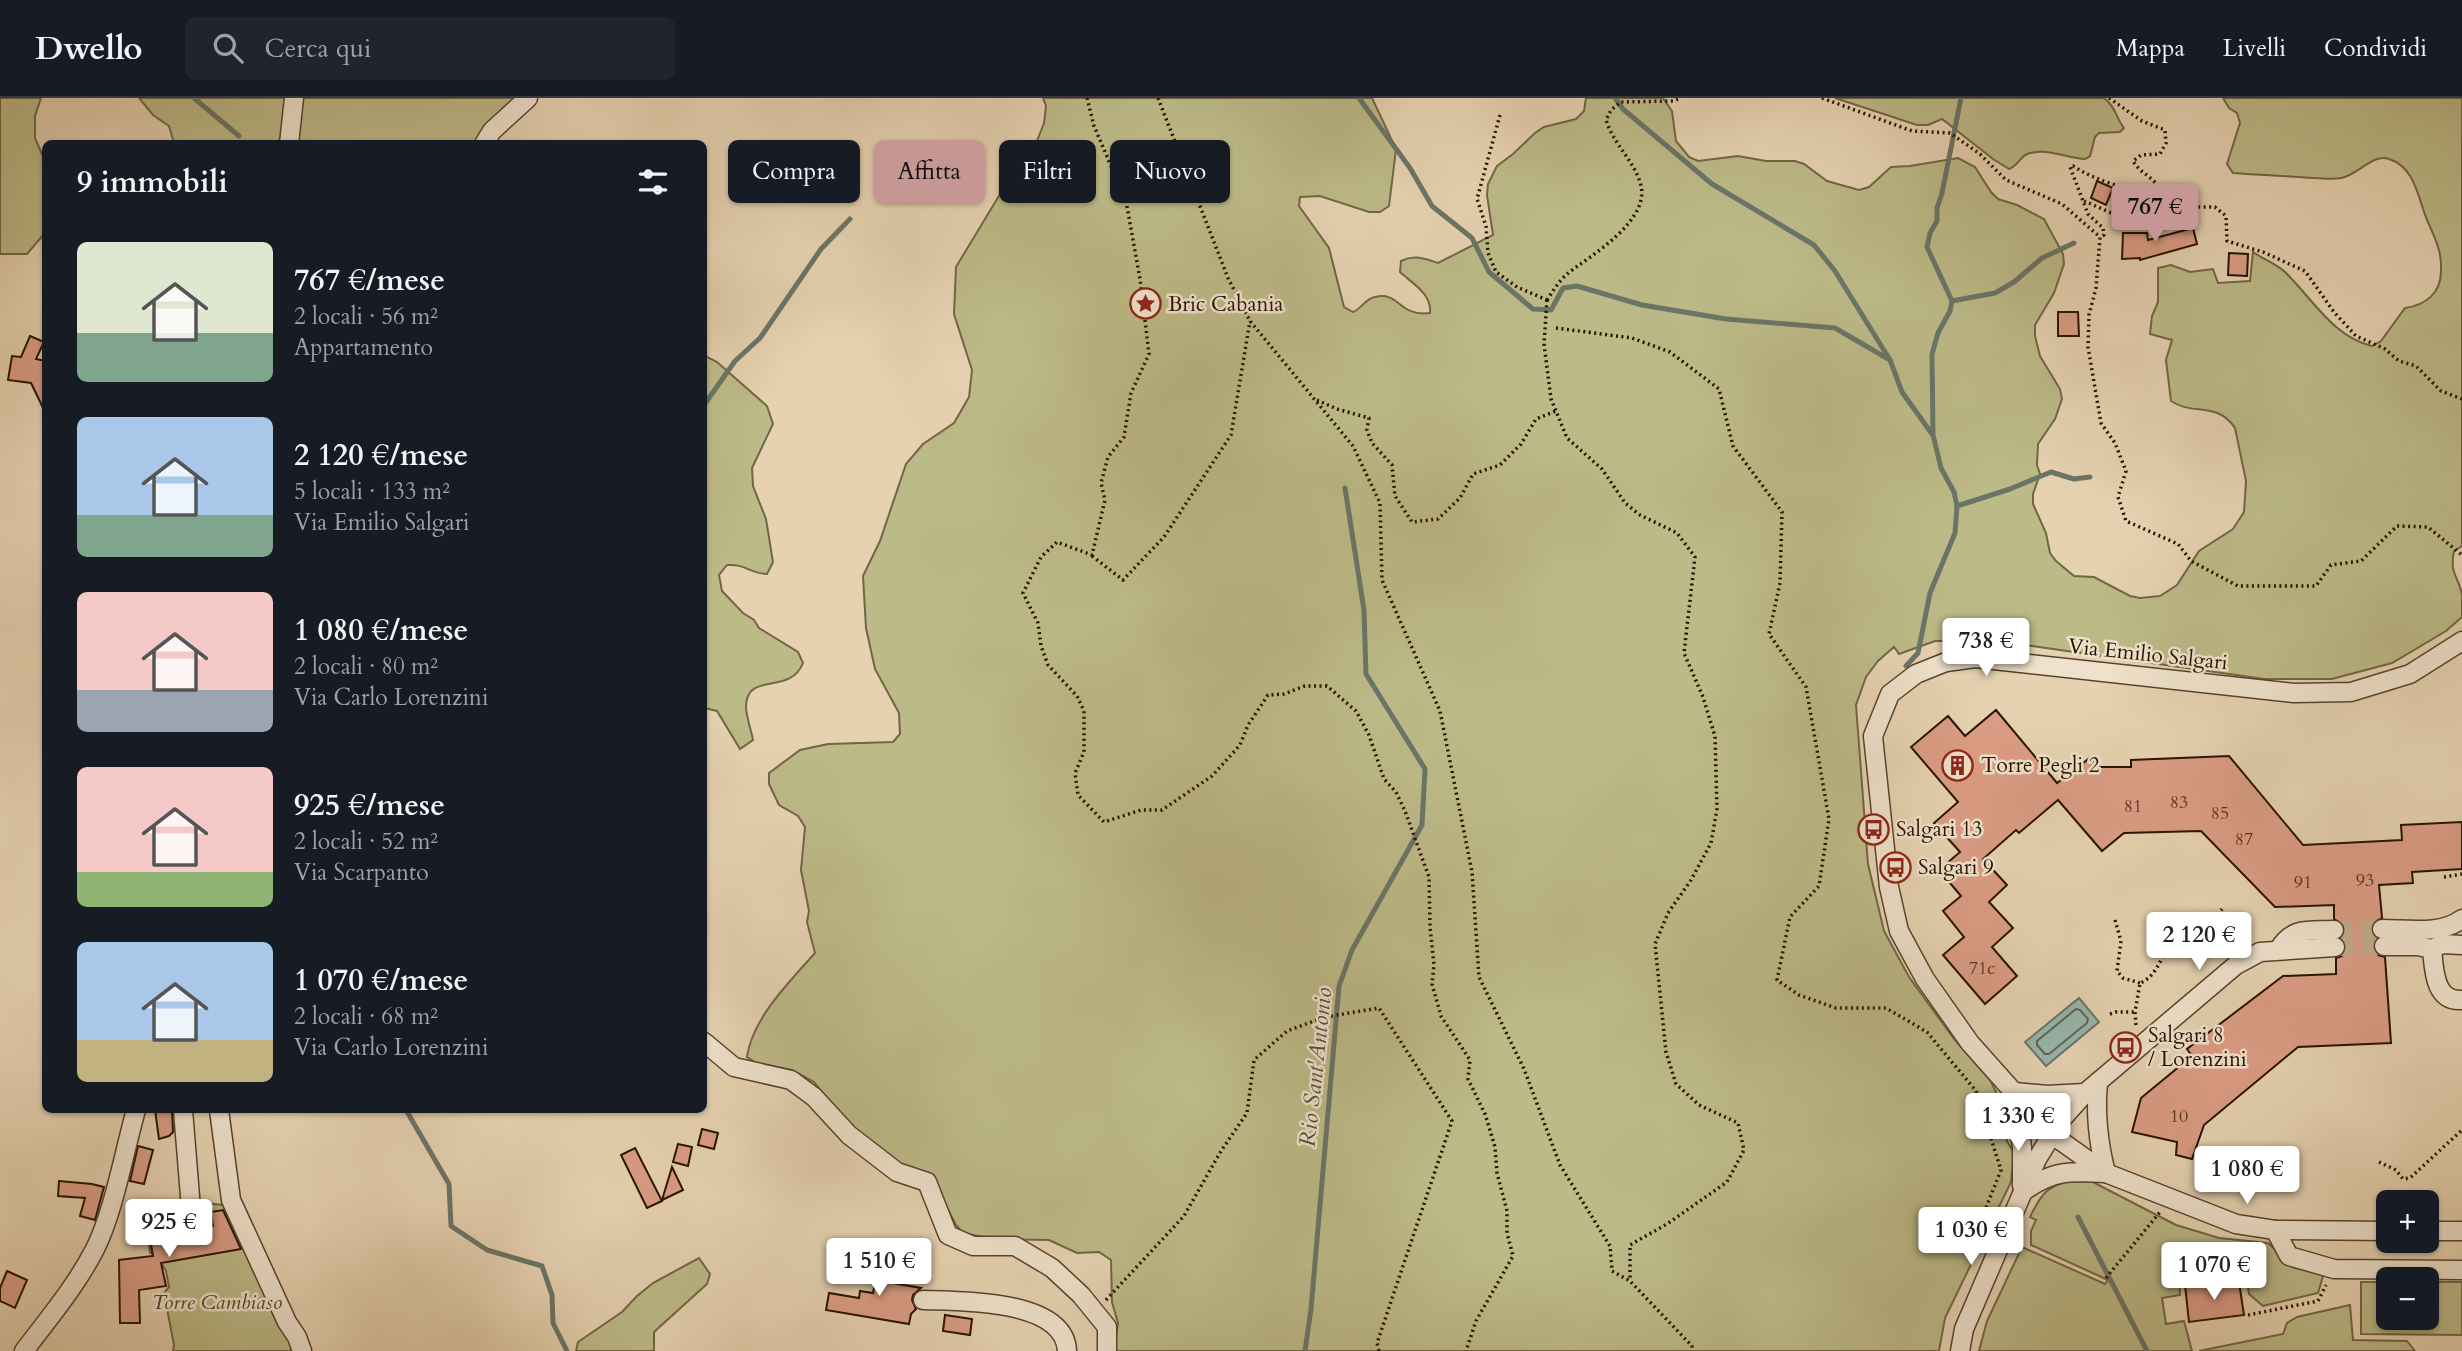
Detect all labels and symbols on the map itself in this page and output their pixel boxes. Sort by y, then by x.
pin: 767 € [2106,184,2204,244]
place icon: Bric Cabania [1128,287,1162,321]
place label: Bric Cabania [1168,290,1283,319]
pin: 738 € [1937,618,2035,678]
street label: Via Emilio Salgari [2067,632,2229,677]
building icon: Torre Pegli 2 [1941,748,1975,782]
place label: Torre Pegli 2 [1981,751,2100,780]
house number: 83 [2170,790,2188,815]
house number: 81 [2124,794,2142,819]
house number: 85 [2211,801,2229,826]
bus stop icon: Salgari 13 [1856,812,1890,846]
place label: Salgari 13 [1896,815,1983,844]
house number: 87 [2235,827,2253,852]
bus stop icon: Salgari 9 [1878,850,1912,884]
place label: Salgari 9 [1918,853,1994,882]
house number: 93 [2356,868,2374,893]
house number: 91 [2294,870,2312,895]
pin: 2 120 € [2134,912,2264,972]
house number: 71c [1969,956,1995,981]
water label: Rio Sant'Antonio [1292,986,1339,1148]
place label: Salgari 8 / Lorenzini [2148,1021,2247,1074]
bus stop icon: Salgari 8 / Lorenzini [2108,1030,2142,1064]
pin: 1 330 € [1953,1094,2083,1153]
house number: 10 [2170,1104,2188,1129]
pin: 1 080 € [2182,1146,2312,1206]
pin: 925 € [120,1200,218,1259]
pin: 1 030 € [1906,1208,2036,1267]
pin: 1 510 € [814,1238,944,1298]
pin: 1 070 € [2149,1242,2279,1302]
park label: Torre Cambiaso [152,1288,283,1317]

